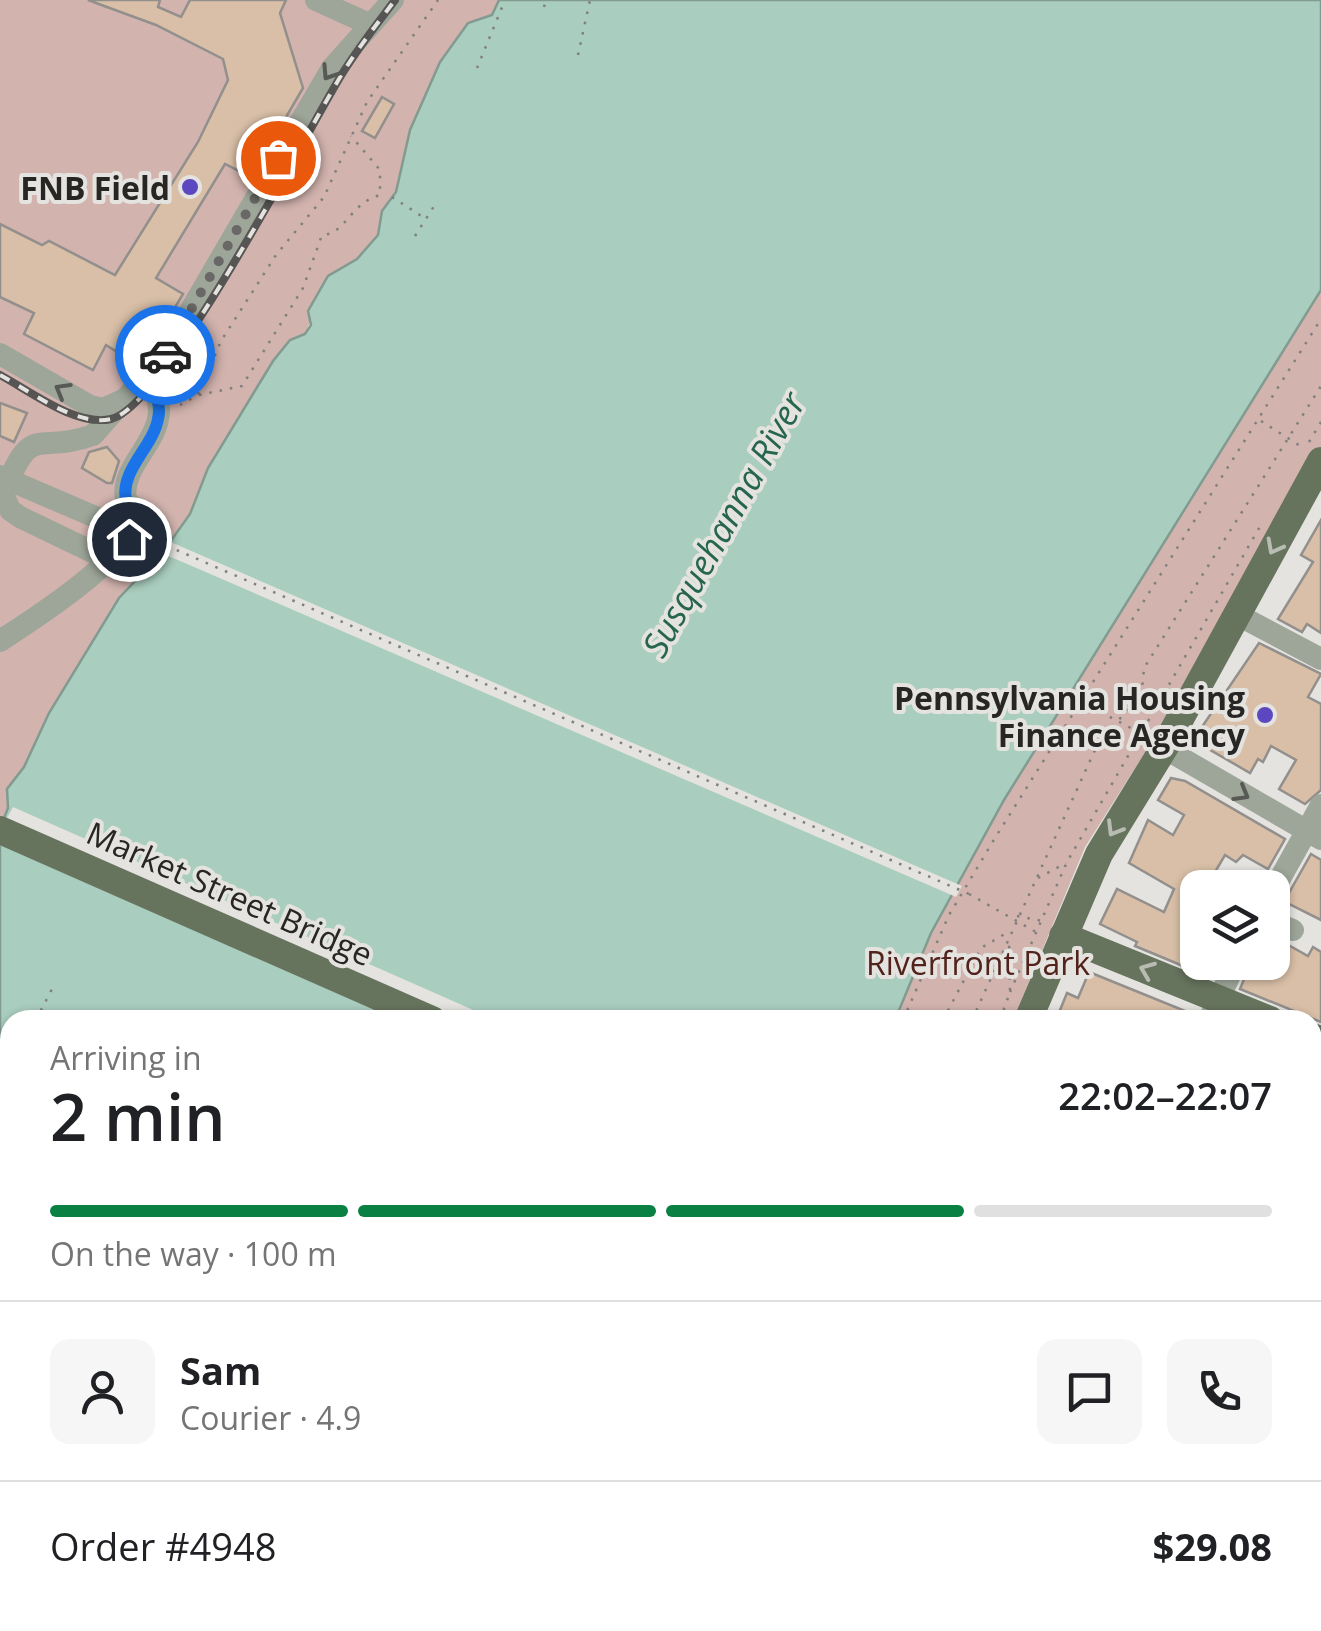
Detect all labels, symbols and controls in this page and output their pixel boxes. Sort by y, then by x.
one-way arrow [323,63,342,81]
pin [236,116,321,201]
icon: bag [251,131,306,186]
place label: FNB Field [20,166,170,209]
marker: FNB Field [179,176,201,198]
courier [115,305,215,405]
icon: car [138,328,193,383]
water label: Susquehanna River [631,382,816,665]
one-way arrow [55,383,73,403]
pin [87,497,172,582]
icon: home [102,512,157,567]
one-way arrow [1267,536,1287,554]
place label: Pennsylvania Housing Finance Agency [894,676,1246,756]
marker: Pennsylvania Housing Finance Agency [1254,704,1276,726]
one-way arrow [1232,781,1250,801]
street label: Market Street Bridge [80,811,380,975]
one-way arrow [1107,818,1126,836]
map controls [1180,870,1290,980]
button: layers [1180,870,1290,980]
park label: Riverfront Park [866,941,1090,984]
one-way arrow [1140,962,1158,982]
text: Arriving in [50,1036,202,1079]
text: 22:02–22:07 [1058,1069,1272,1121]
text: 2 min [50,1072,225,1160]
text: On the way · 100 m [50,1232,337,1275]
button: person [50,1339,155,1444]
button: chat [1037,1339,1142,1444]
button: phone [1167,1339,1272,1444]
text: Sam [180,1344,261,1396]
text: Courier · 4.9 [180,1396,361,1439]
text: Order #4948 [50,1520,277,1572]
text: $29.08 [1153,1520,1272,1572]

